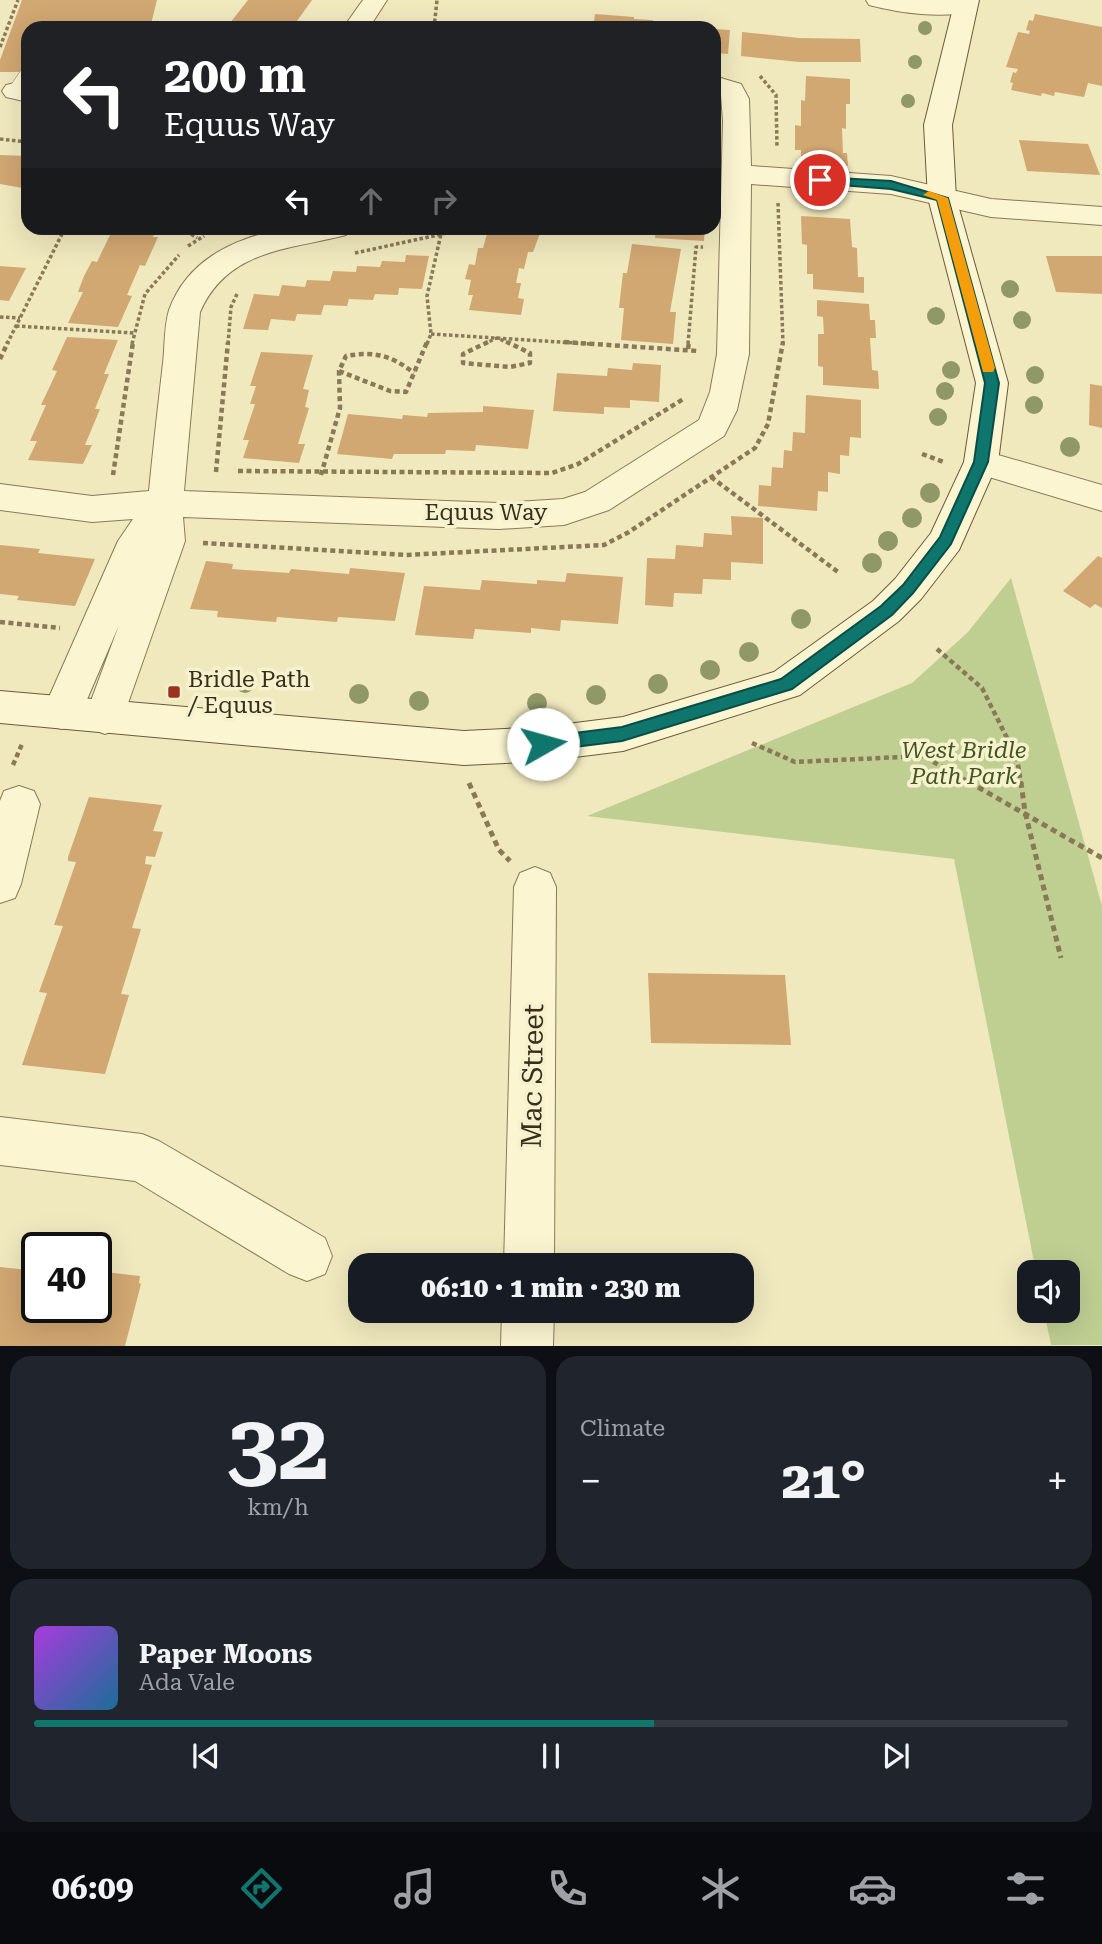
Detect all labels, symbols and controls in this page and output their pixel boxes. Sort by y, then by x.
text: 200 m [164,47,306,104]
icon: left [49,49,140,140]
text: Equus Way [164,106,335,144]
pin [790,150,850,210]
icon: arrive [801,161,839,199]
icon: left [279,182,317,220]
icon: ahead [352,182,390,220]
icon: right [425,182,463,220]
street label: Equus Way [425,499,548,526]
place label: Bridle Path / Equus [187,666,310,719]
marker: Bridle Path / Equus [166,684,182,700]
position arrow [506,707,580,781]
park label: West Bridle Path Park [902,737,1026,790]
street label: Mac Street [515,1004,550,1148]
speed limit sign: 40 [21,1232,112,1323]
map controls [1017,1260,1080,1323]
button: sound [1017,1260,1080,1323]
text: 06:10 · 1 min · 230 m [421,1273,681,1303]
text: 32 [227,1395,329,1501]
text: Climate [580,1415,665,1442]
text: 21° [782,1450,866,1511]
text: − [580,1459,601,1503]
text: + [1047,1459,1068,1503]
text: km/h [247,1494,309,1521]
text: Paper Moons [139,1639,312,1669]
text: Ada Vale [139,1669,235,1696]
icon: previous [187,1737,225,1775]
icon: pause [532,1737,570,1775]
icon: next [877,1737,915,1775]
icon: directions [237,1864,286,1913]
icon: music [390,1864,439,1913]
icon: phone [543,1864,592,1913]
icon: climate [696,1864,745,1913]
icon: car [848,1864,897,1913]
icon: filters [1001,1864,1050,1913]
text: 06:09 [52,1869,134,1907]

